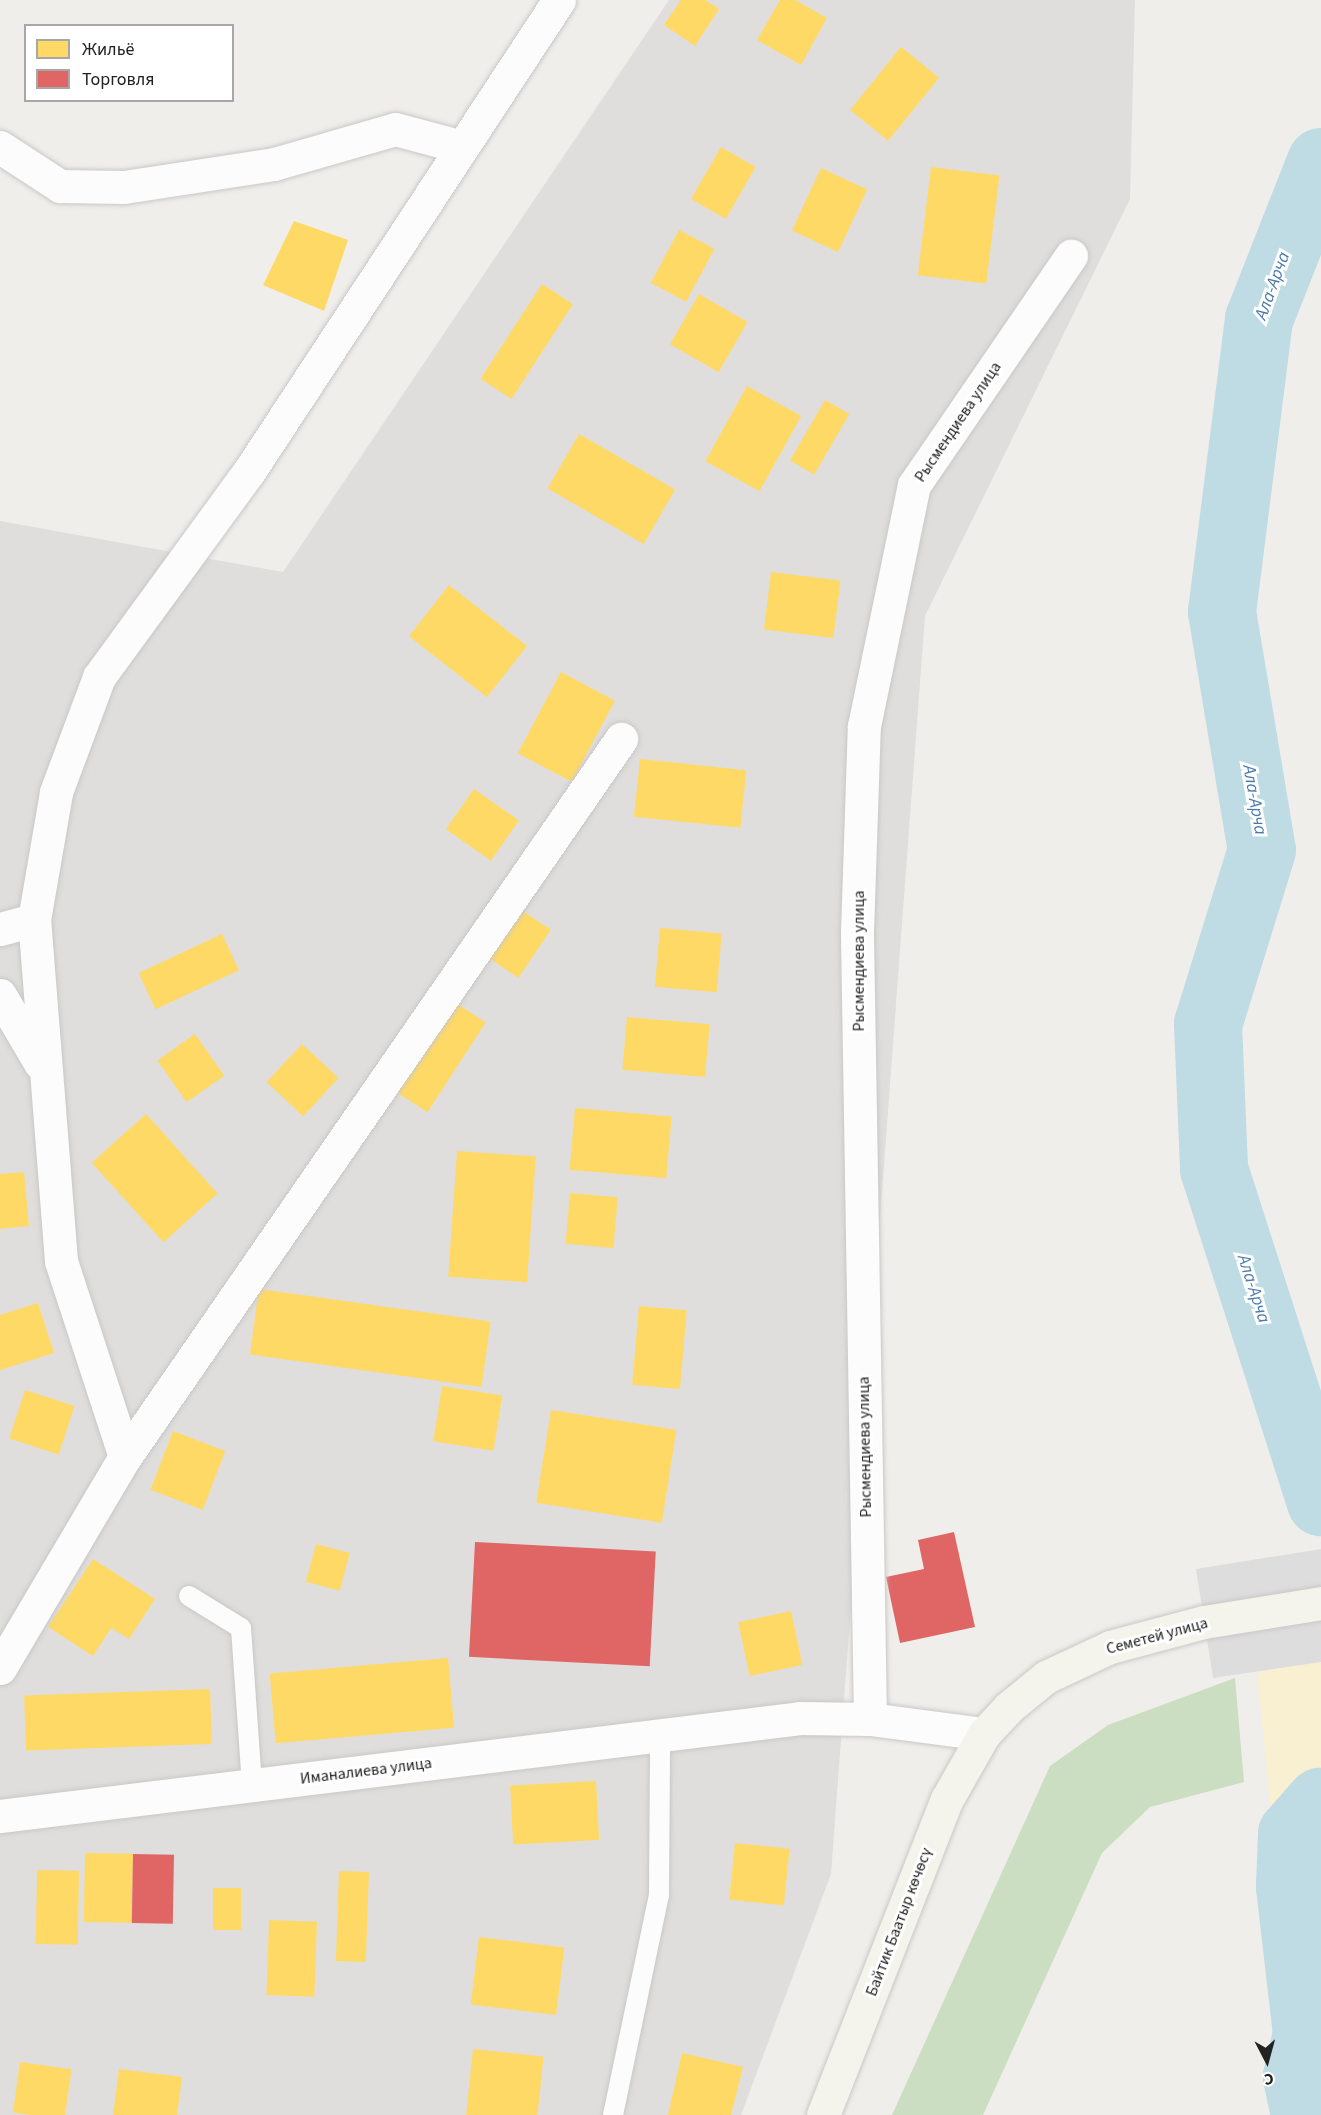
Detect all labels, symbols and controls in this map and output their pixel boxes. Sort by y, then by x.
legend [24,24,234,102]
text: Жильё [82,37,134,62]
text: Торговля [82,67,155,92]
water label: Ала-Арча [1251,249,1295,323]
street label: Рысмендиева улица [911,358,1005,486]
water label: Ала-Арча [1237,763,1271,837]
street label: Рысмендиева улица [849,890,869,1032]
water label: Ала-Арча [1232,1252,1274,1326]
street label: Рысмендиева улица [854,1376,876,1518]
street label: Семетей улица [1104,1613,1210,1659]
street label: Иманалиева улица [299,1753,433,1789]
street label: Байтик Баатыр көчөсү [862,1845,936,1999]
north arrow [1237,2031,1297,2091]
text: С [1263,2067,1275,2090]

